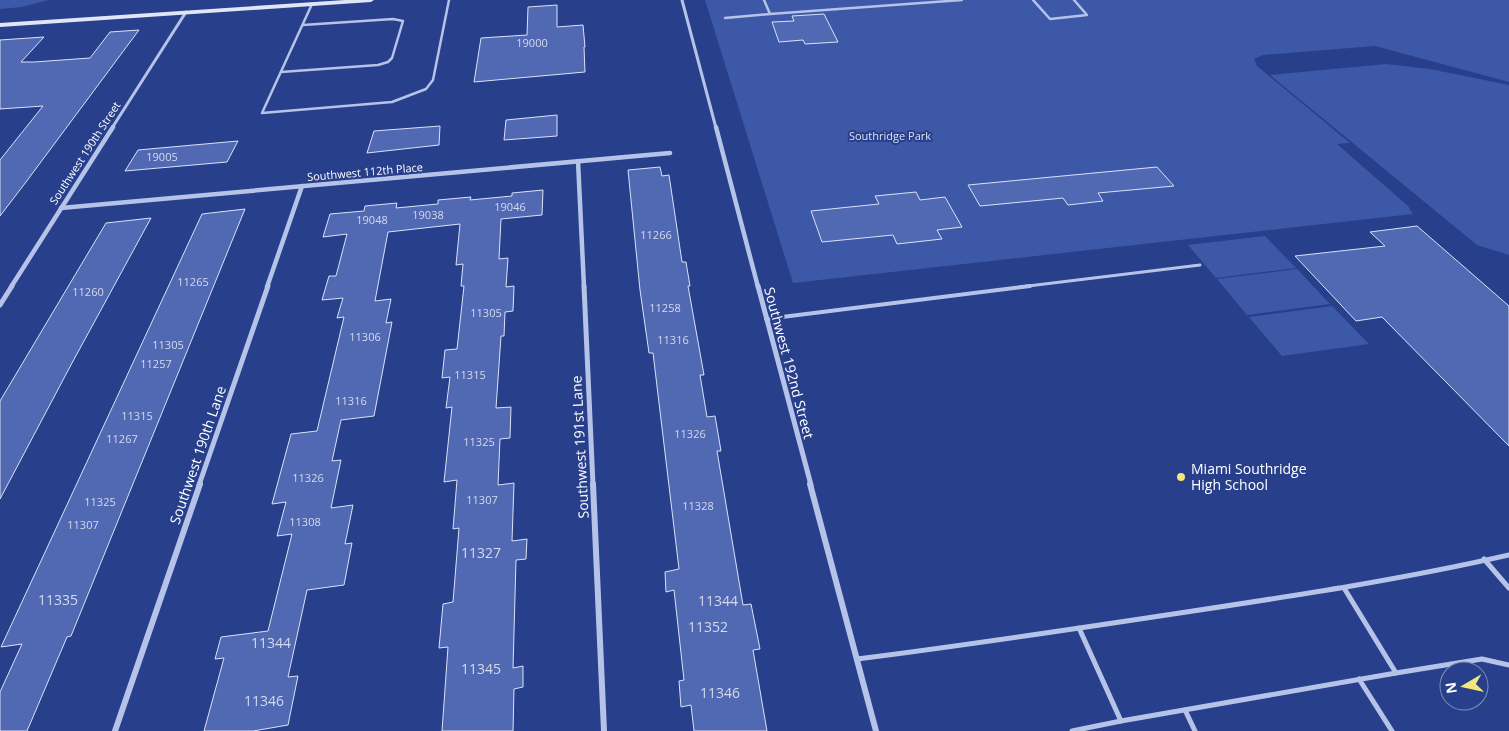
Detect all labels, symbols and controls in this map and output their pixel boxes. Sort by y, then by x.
house number: 19000 [516,35,548,50]
street label: Southwest 190th Street [46,98,124,207]
park label: Southridge Park [849,128,931,143]
house number: 19005 [146,149,178,164]
street label: Southwest 112th Place [306,159,423,184]
house number: 19046 [494,199,526,214]
house number: 19038 [412,207,444,222]
house number: 19048 [356,212,388,227]
house number: 11266 [640,227,672,242]
house number: 11265 [177,274,209,289]
house number: 11260 [72,284,104,299]
street label: Southwest 192nd Street [760,285,819,441]
house number: 11258 [649,300,681,315]
house number: 11305 [470,305,502,320]
house number: 11306 [349,329,381,344]
house number: 11316 [657,332,689,347]
house number: 11305 [152,337,184,352]
house number: 11257 [140,356,172,371]
house number: 11315 [454,367,486,382]
street label: Southwest 191st Lane [566,375,593,519]
street label: Southwest 190th Lane [165,383,230,526]
house number: 11316 [335,393,367,408]
house number: 11315 [121,408,153,423]
house number: 11326 [674,426,706,441]
house number: 11267 [106,431,138,446]
house number: 11325 [463,434,495,449]
place label: Miami Southridge High School [1191,459,1307,494]
house number: 11326 [292,470,324,485]
marker: Miami Southridge High School [1175,471,1187,483]
house number: 11307 [466,492,498,507]
house number: 11325 [84,494,116,509]
house number: 11328 [682,498,714,513]
house number: 11308 [289,514,321,529]
house number: 11307 [67,517,99,532]
house number: 11327 [461,543,501,562]
house number: 11335 [38,590,78,609]
house number: 11344 [698,591,738,610]
house number: 11352 [688,617,728,636]
house number: 11344 [251,633,291,652]
house number: 11345 [461,659,501,678]
north arrow [1439,661,1489,711]
text: N [1440,681,1461,695]
house number: 11346 [700,683,740,702]
house number: 11346 [244,691,284,710]

